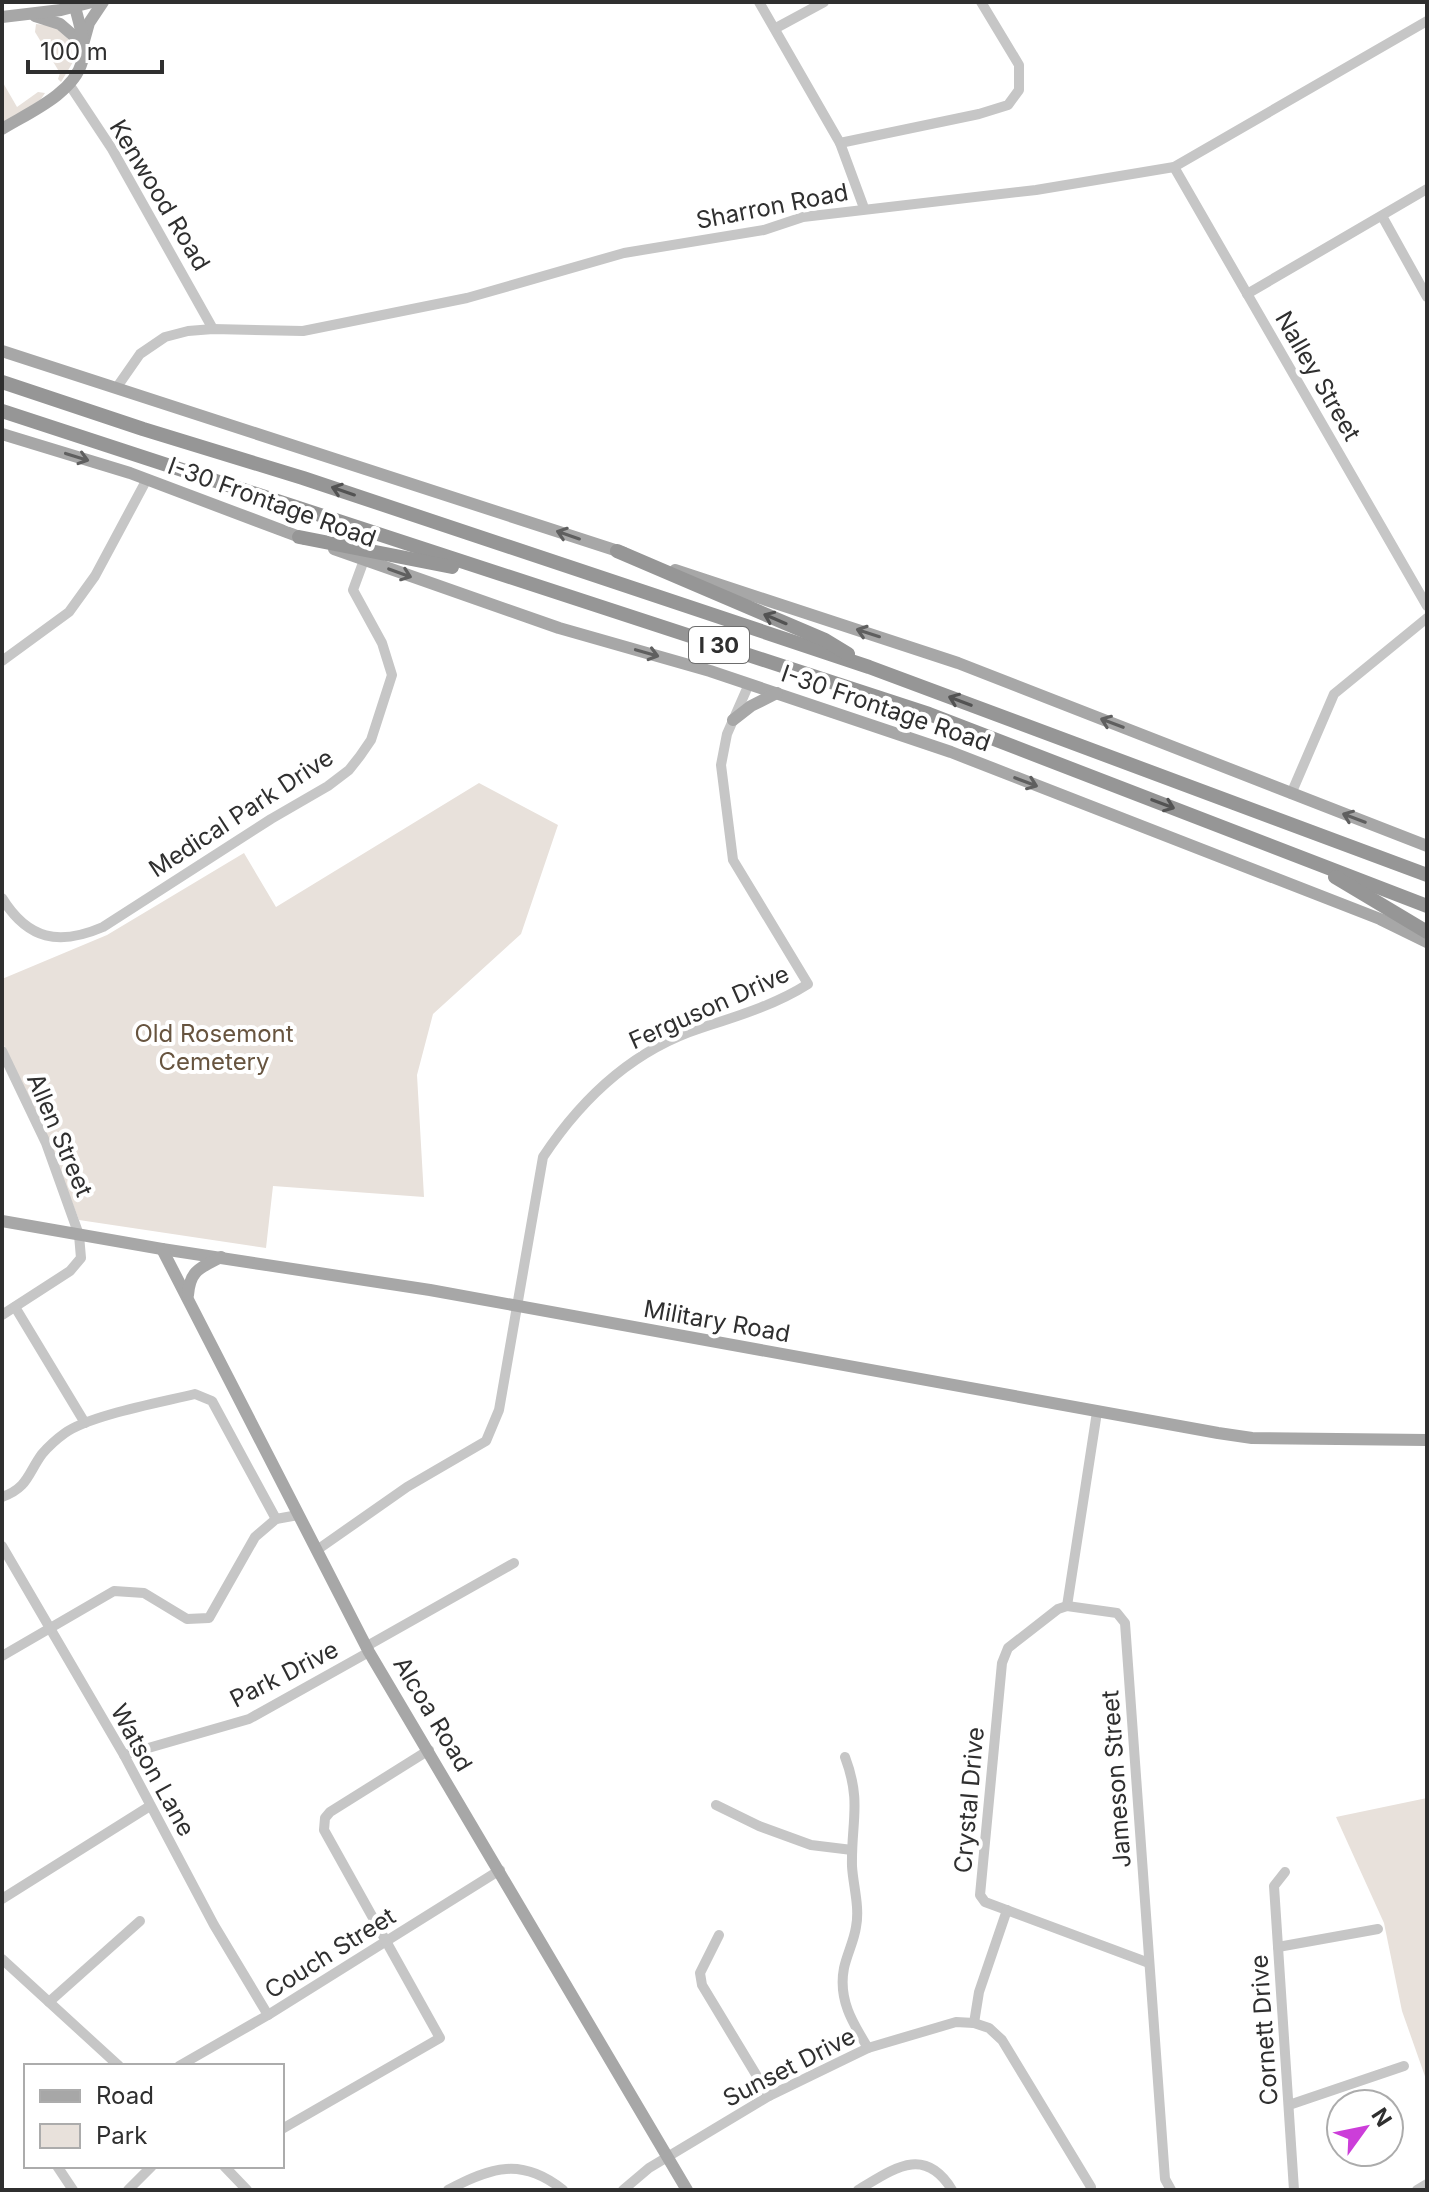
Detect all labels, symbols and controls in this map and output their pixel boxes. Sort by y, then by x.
scale bar [28,24,162,74]
text: 100 m [40,37,108,66]
street label: Kenwood Road [104,114,216,276]
street label: Sharron Road [693,177,851,235]
street label: Nalley Street [1269,306,1367,446]
one-way arrow [63,450,89,465]
street label: I-30 Frontage Road [164,451,380,553]
one-way arrow [331,483,356,497]
one-way arrow [556,526,581,541]
one-way arrow [388,566,413,581]
one-way arrow [763,610,788,625]
one-way arrow [856,624,881,639]
road number: I 30 [689,627,749,663]
one-way arrow [634,646,660,661]
street label: I-30 Frontage Road [778,659,994,757]
one-way arrow [948,693,973,707]
one-way arrow [1100,715,1125,729]
street label: Medical Park Drive [143,743,339,883]
one-way arrow [1013,776,1038,790]
one-way arrow [1150,798,1175,812]
one-way arrow [1342,810,1367,824]
street label: Ferguson Drive [624,959,794,1055]
park label: Old Rosemont Cemetery [134,1019,294,1076]
street label: Allen Street [21,1069,99,1201]
street label: Military Road [642,1294,792,1348]
street label: Park Drive [225,1634,343,1714]
street label: Alcoa Road [387,1651,479,1777]
street label: Jameson Street [1095,1689,1137,1869]
street label: Watson Lane [105,1699,201,1841]
street label: Crystal Drive [948,1726,990,1874]
street label: Couch Street [259,1901,401,2005]
street label: Cornett Drive [1244,1954,1284,2106]
street label: Sunset Drive [718,2021,860,2113]
legend [24,2064,284,2168]
text: Road [96,2081,154,2110]
north arrow [1325,2088,1405,2168]
text: N [1366,2103,1397,2131]
text: Park [96,2121,147,2150]

